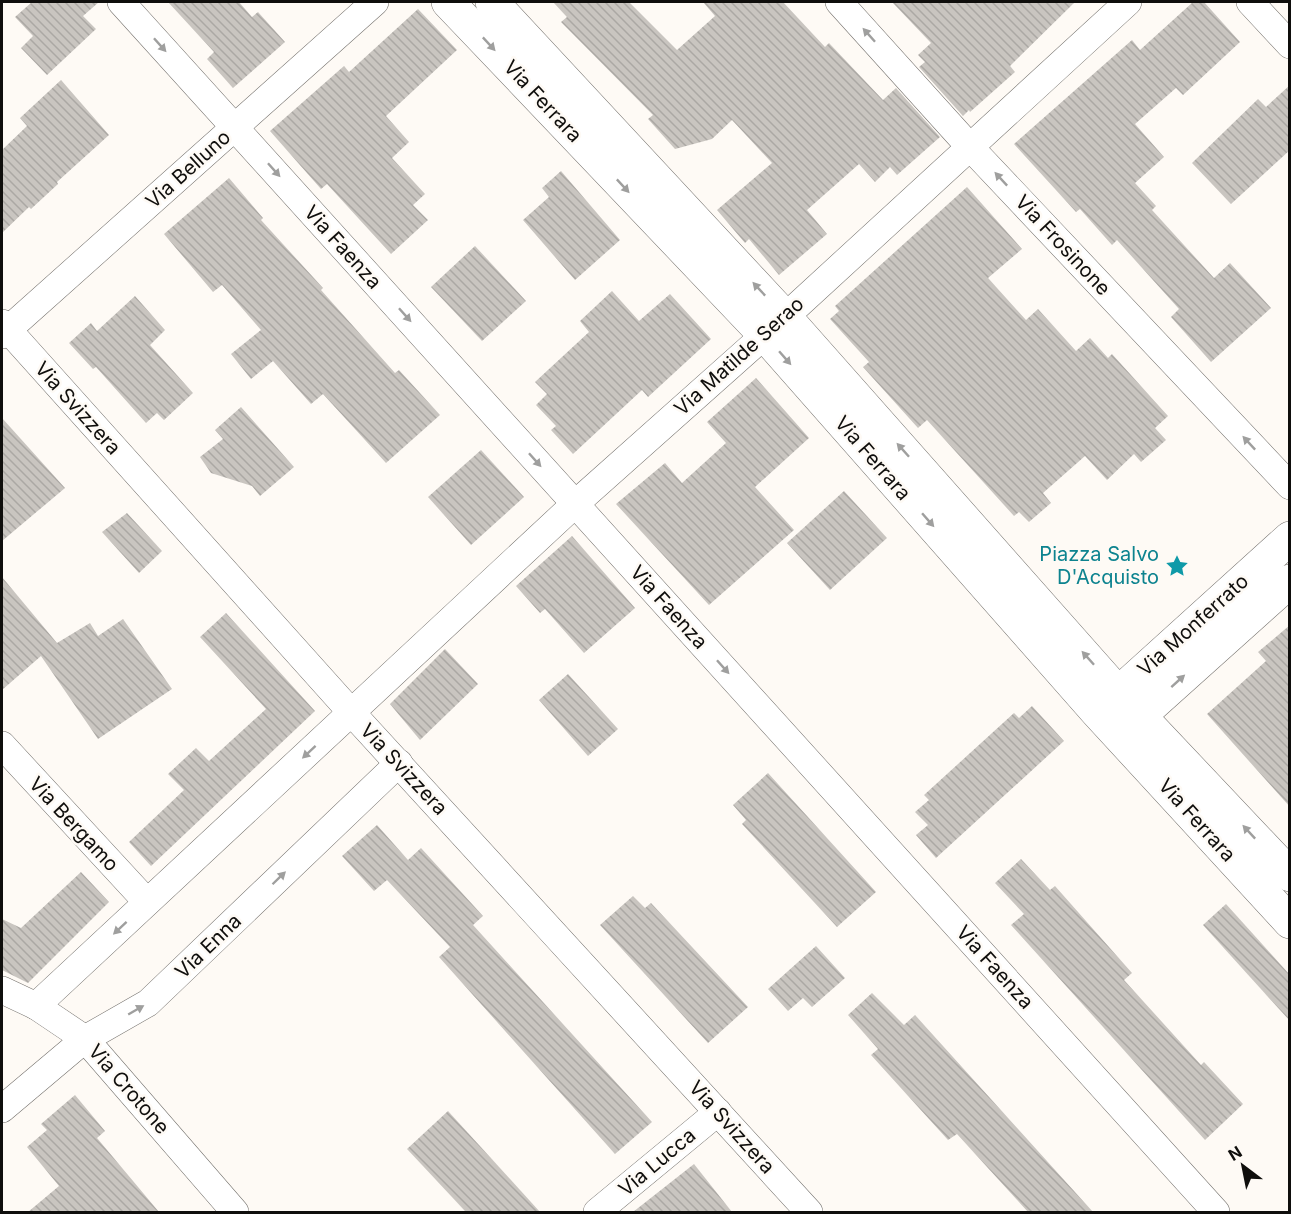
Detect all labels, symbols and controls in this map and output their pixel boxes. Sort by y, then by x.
one-way arrow [863,28,876,43]
one-way arrow [153,37,166,52]
one-way arrow [481,37,495,51]
street label: Via Ferrara [499,55,587,147]
street label: Via Belluno [141,125,235,213]
one-way arrow [267,163,281,178]
one-way arrow [995,172,1008,187]
one-way arrow [615,178,629,192]
street label: Via Frosinone [1010,190,1116,300]
street label: Via Faenza [299,200,387,294]
one-way arrow [753,282,766,297]
street label: Via Matilde Serao [669,292,809,420]
one-way arrow [398,307,411,322]
one-way arrow [778,351,792,366]
street label: Via Svizzera [30,357,126,459]
street label: Via Ferrara [830,411,916,505]
one-way arrow [1243,437,1257,451]
one-way arrow [897,443,910,458]
one-way arrow [528,452,542,467]
one-way arrow [921,512,934,527]
place label: Piazza Salvo D'Acquisto [1039,542,1159,589]
place icon: Piazza Salvo D'Acquisto [1164,553,1190,579]
street label: Via Faenza [625,560,713,654]
street label: Via Monferrato [1133,569,1253,681]
one-way arrow [1081,651,1095,666]
one-way arrow [716,659,730,674]
one-way arrow [1171,674,1186,688]
street label: Via Svizzera [355,718,453,820]
one-way arrow [301,745,316,759]
street label: Via Bergamo [24,772,124,876]
street label: Via Ferrara [1153,773,1241,867]
one-way arrow [1243,825,1257,839]
one-way arrow [271,872,286,885]
street label: Via Enna [170,909,246,983]
one-way arrow [113,920,127,934]
street label: Via Faenza [951,920,1039,1014]
one-way arrow [128,1005,144,1016]
street label: Via Crotone [83,1039,175,1139]
street label: Via Svizzera [684,1076,780,1178]
street label: Via Lucca [614,1123,700,1201]
north arrow [1213,1136,1273,1196]
text: N [1225,1142,1246,1165]

